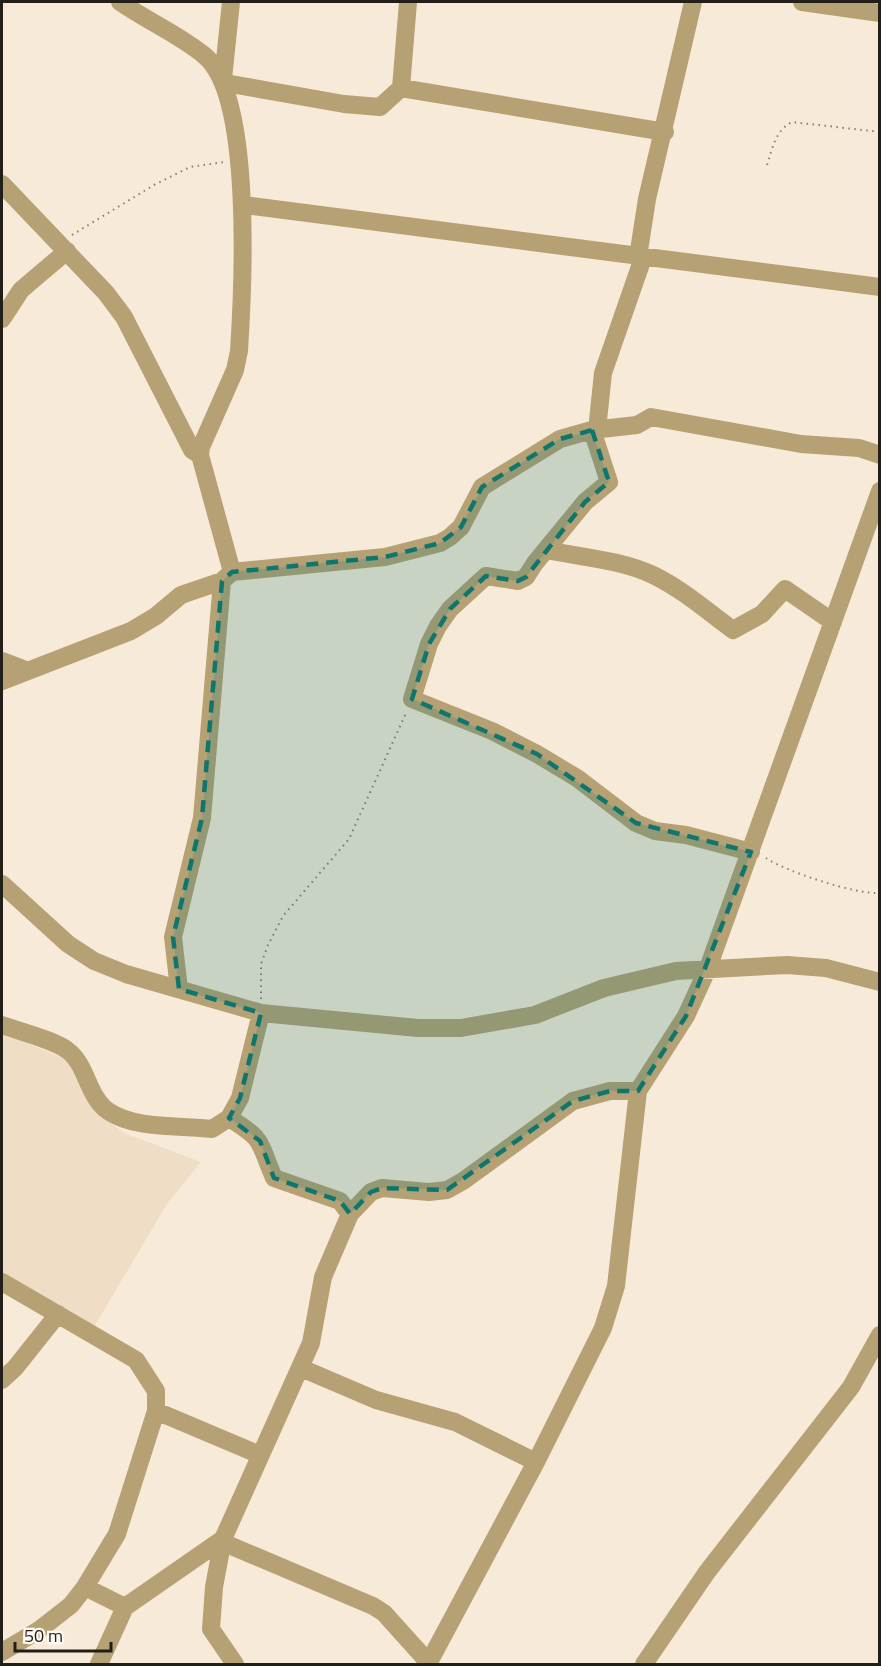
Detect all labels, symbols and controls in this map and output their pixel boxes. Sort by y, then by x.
scale bar [15,1615,111,1653]
text: 50 m [24,1622,63,1649]

